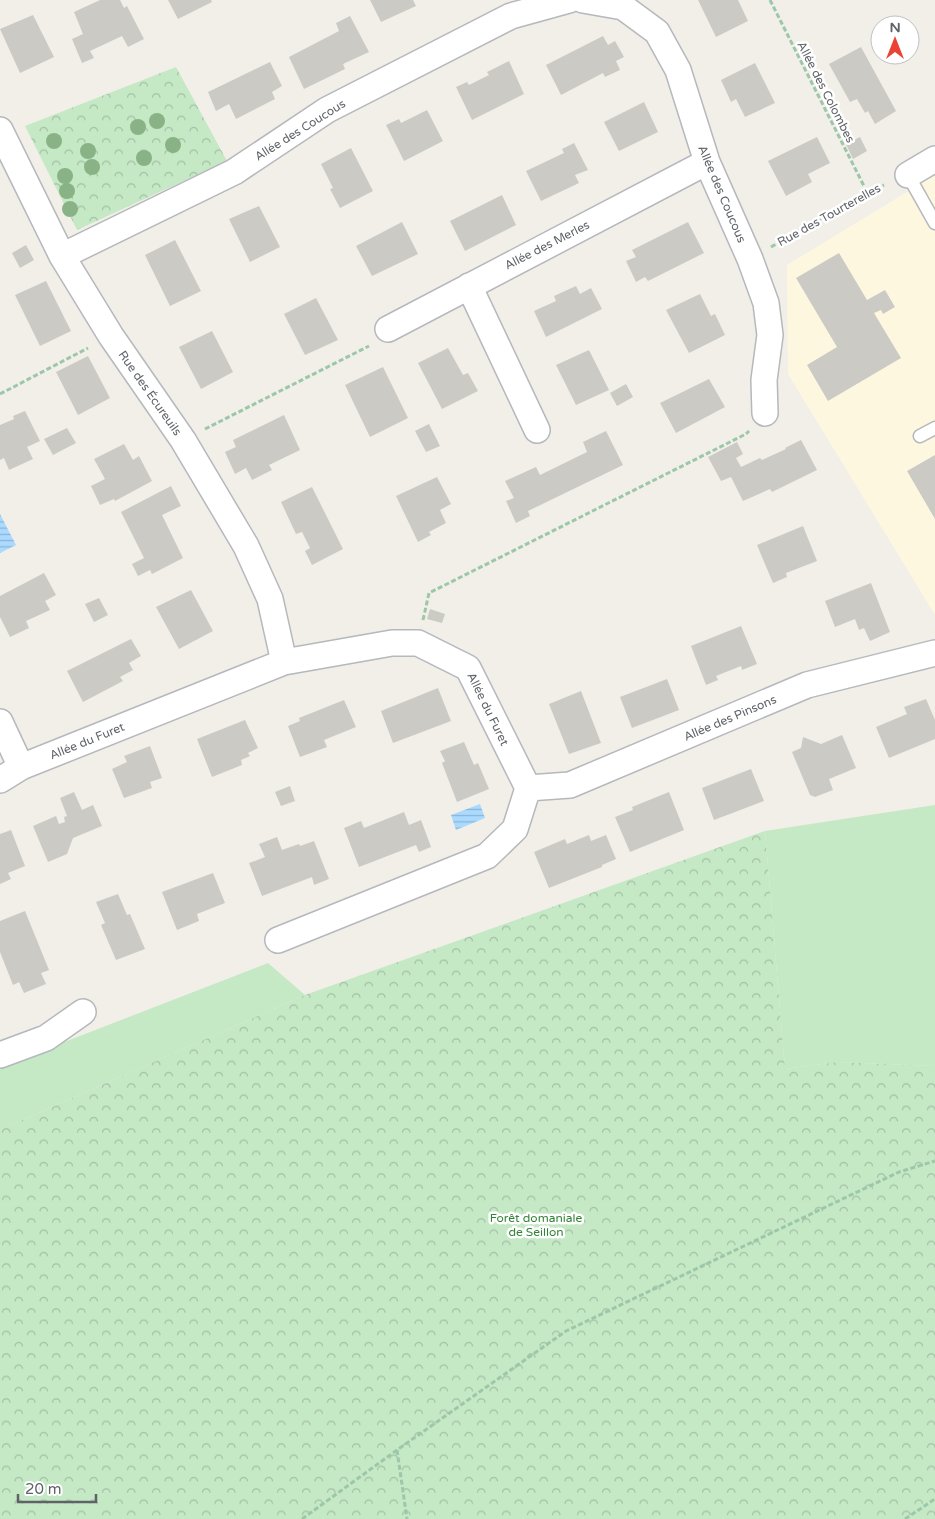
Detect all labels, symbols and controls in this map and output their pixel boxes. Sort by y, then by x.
north arrow [870,15,920,65]
text: N [889,19,901,36]
street label: Allée des Colombes [794,39,858,145]
street label: Allée des Coucous [252,96,348,164]
street label: Allée des Coucous [695,143,749,245]
street label: Rue des Tourterelles [775,181,883,249]
street label: Allée des Merles [502,218,592,272]
street label: Rue des Écureuils [115,348,185,438]
street label: Allée du Furet [464,670,512,748]
street label: Allée des Pinsons [682,692,779,744]
street label: Allée du Furet [48,719,127,762]
park label: Forêt domaniale de Seillon [490,1211,582,1239]
scale bar [18,1472,95,1504]
text: 20 m [25,1480,62,1498]

